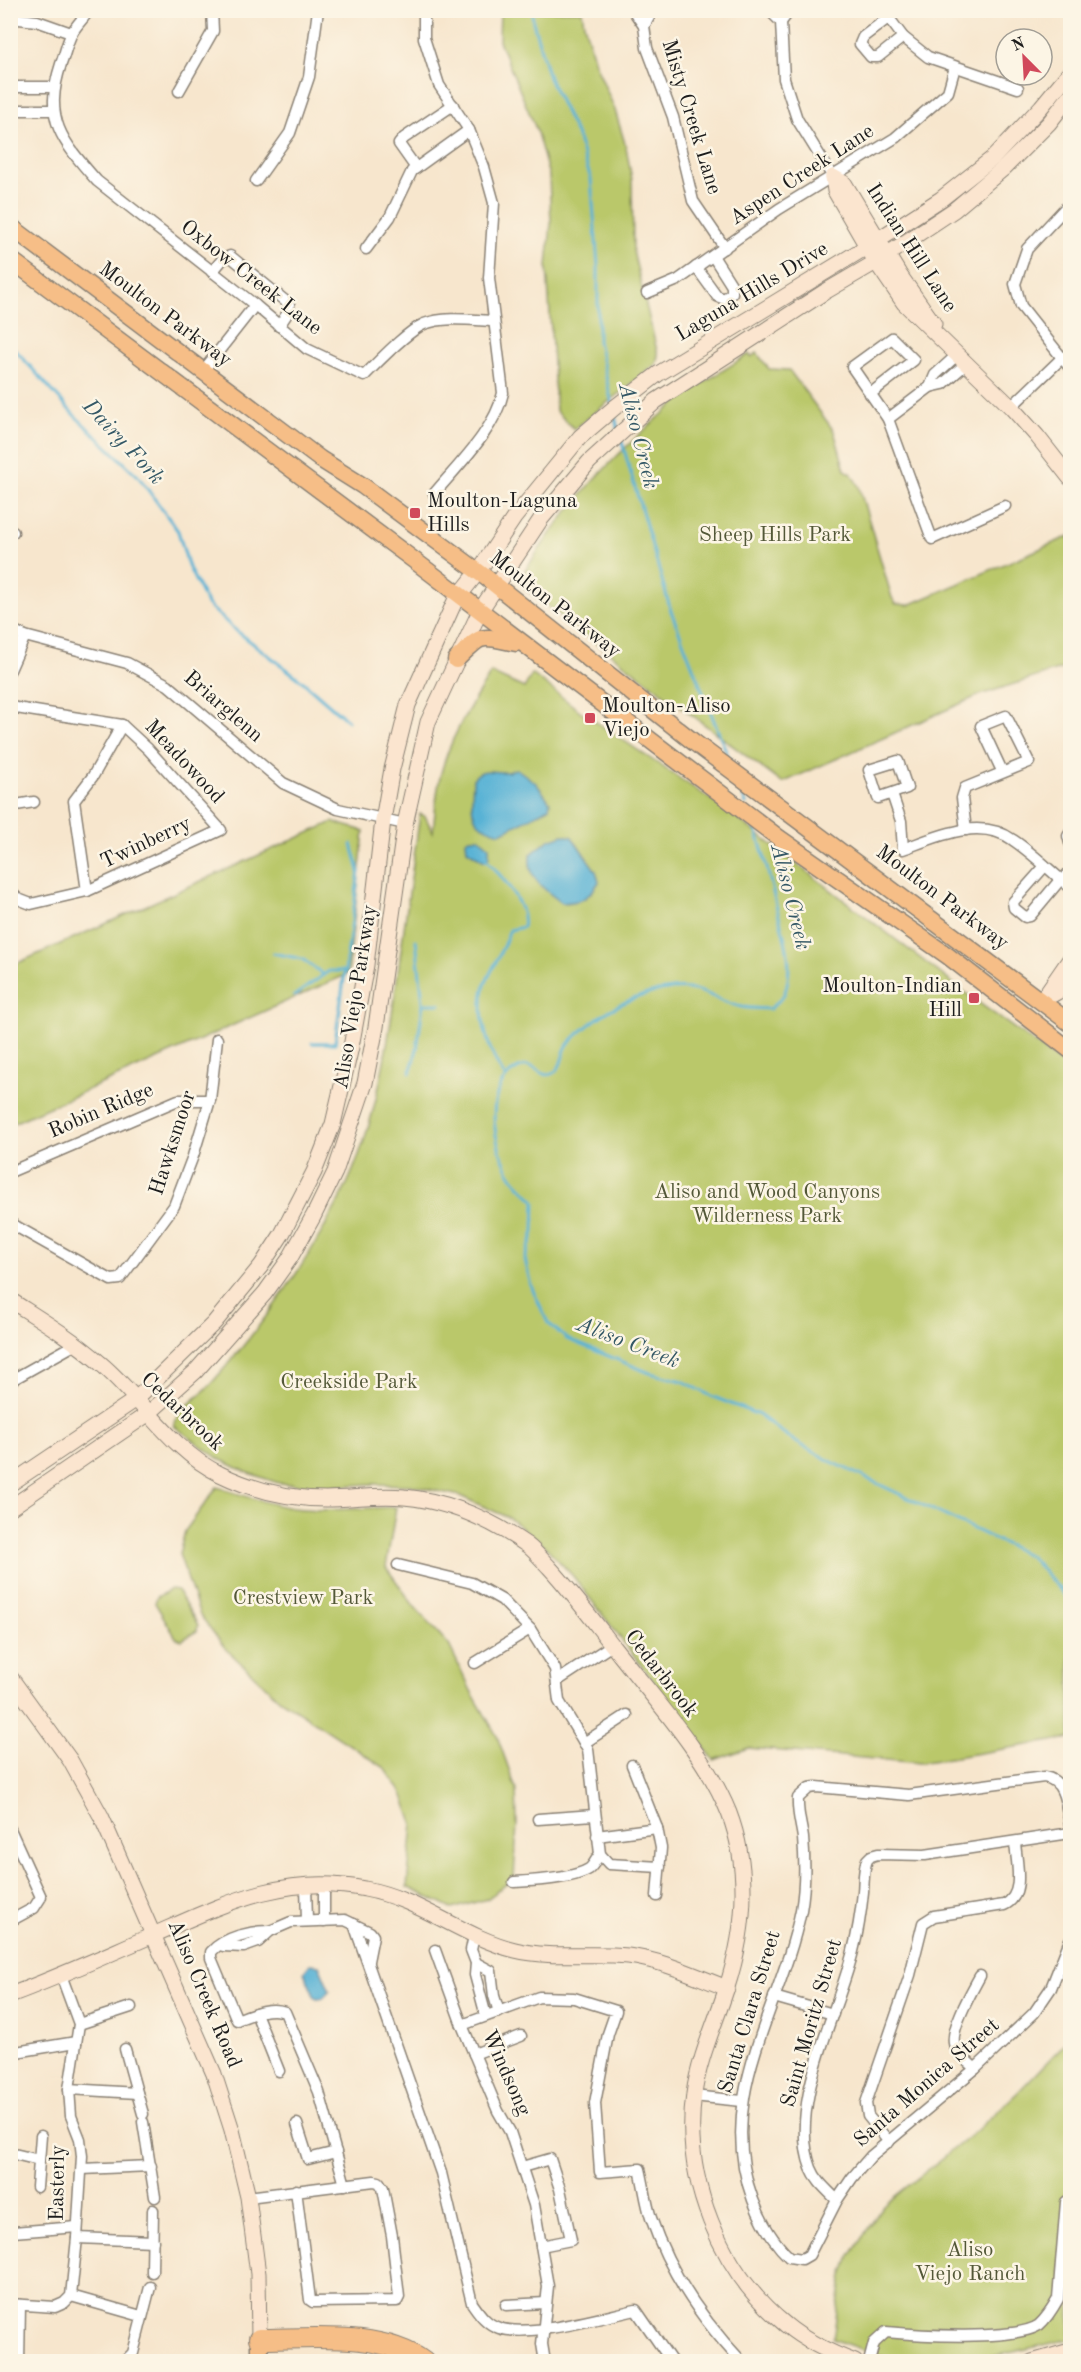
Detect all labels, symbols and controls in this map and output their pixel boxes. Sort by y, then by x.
north arrow [994,27,1054,87]
text: N [1010,35,1028,55]
street label: Misty Creek Lane [657,37,725,197]
street label: Aspen Creek Lane [726,121,878,229]
street label: Indian Hill Lane [862,180,960,316]
street label: Oxbow Creek Lane [176,217,326,339]
street label: Laguna Hills Drive [672,238,832,346]
street label: Moulton Parkway [95,258,235,372]
water label: Aliso Creek [614,380,662,491]
water label: Dairy Fork [77,394,168,489]
place label: Moulton-Laguna Hills [427,491,578,536]
marker: Moulton-Laguna Hills [408,506,422,520]
park label: Sheep Hills Park [699,525,851,546]
street label: Moulton Parkway [486,547,624,663]
street label: Briarglenn [179,667,267,747]
place label: Moulton-Aliso Viejo [602,696,731,741]
marker: Moulton-Aliso Viejo [583,711,597,725]
street label: Meadowood [140,716,228,808]
street label: Twinberry [98,813,194,873]
water label: Aliso Creek [766,841,814,952]
street label: Moulton Parkway [872,841,1012,955]
street label: Aliso Viejo Parkway [331,903,381,1091]
place label: Moulton-Indian Hill [822,976,962,1021]
marker: Moulton-Indian Hill [967,991,981,1005]
street label: Robin Ridge [45,1079,157,1143]
street label: Hawksmoor [146,1088,200,1198]
park label: Aliso and Wood Canyons Wilderness Park [654,1182,880,1227]
water label: Aliso Creek [573,1313,683,1373]
street label: Cedarbrook [137,1369,228,1455]
park label: Creekside Park [280,1372,418,1393]
park label: Crestview Park [233,1588,373,1609]
street label: Cedarbrook [620,1626,702,1722]
street label: Aliso Creek Road [163,1917,245,2071]
street label: Santa Clara Street [715,1928,785,2096]
street label: Saint Moritz Street [778,1936,846,2110]
street label: Santa Monica Street [851,2015,1003,2151]
street label: Windsong [478,2027,535,2120]
street label: Easterly [47,2145,69,2221]
park label: Aliso Viejo Ranch [915,2240,1025,2285]

